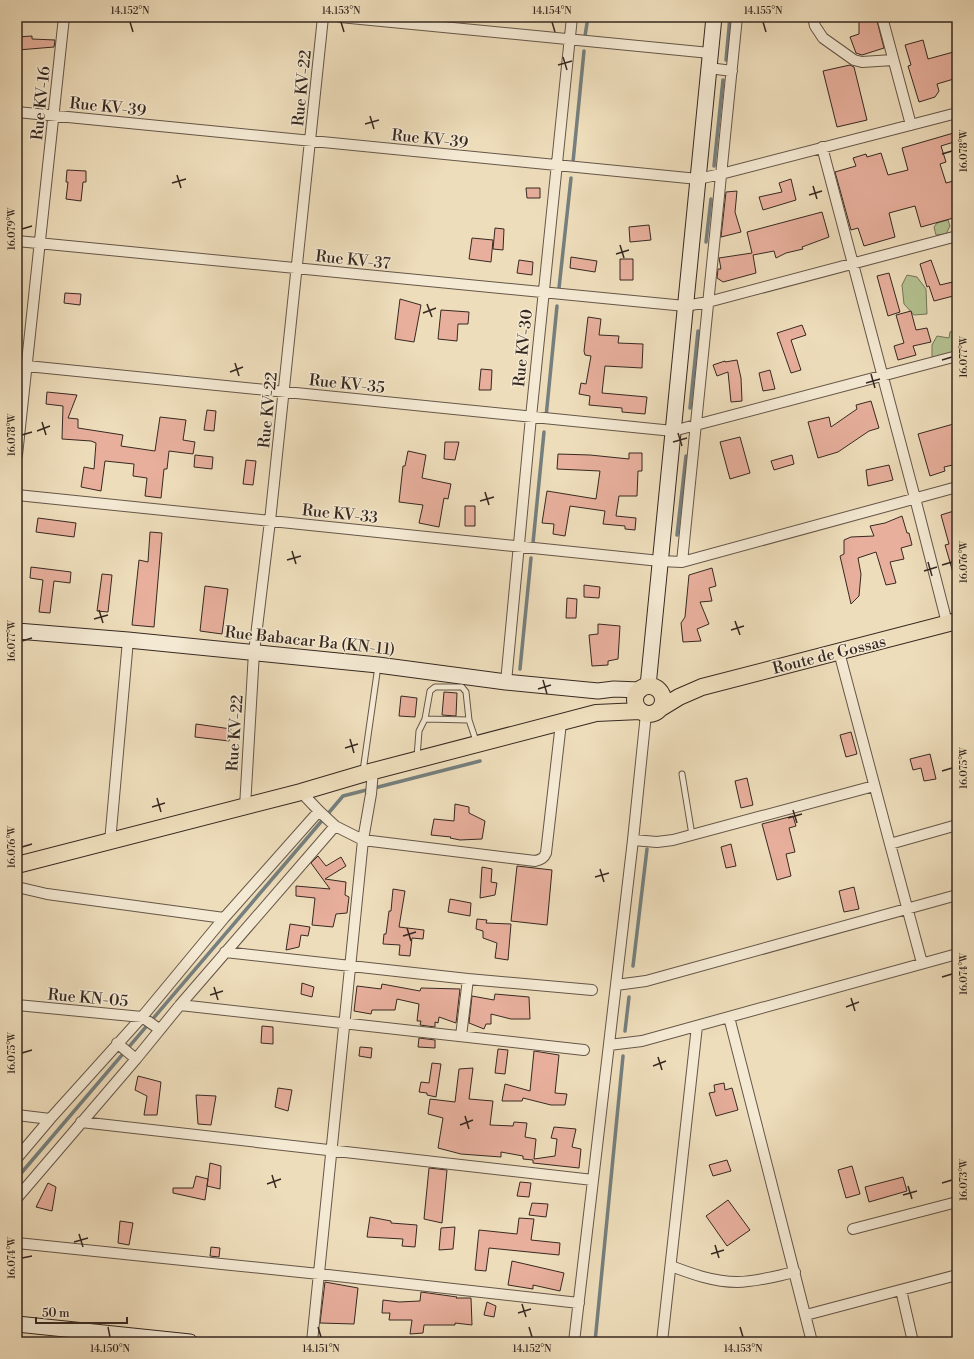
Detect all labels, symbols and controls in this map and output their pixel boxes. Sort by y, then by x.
text: 14.152°N [111,5,150,17]
text: 14.153°N [322,5,361,17]
text: 14.154°N [532,5,572,17]
text: 14.155°N [744,5,783,17]
street label: Rue KV-22 [288,49,316,127]
street label: Rue KV-16 [27,65,55,141]
street label: Rue KV-39 [68,93,148,121]
street label: Rue KV-39 [390,125,470,153]
text: 16.078°W [958,129,970,172]
text: 16.079°W [6,207,18,250]
street label: Rue KV-37 [314,246,391,274]
street label: Rue KV-30 [509,308,537,388]
text: 16.077°W [958,335,970,378]
street label: Rue KV-35 [308,370,386,398]
street label: Rue KV-22 [254,371,282,449]
text: 16.078°W [6,413,18,456]
street label: Rue KV-33 [301,500,379,528]
text: 16.076°W [958,540,970,583]
text: 16.077°W [6,619,18,662]
street label: Rue Babacar Ba (KN-11) [224,622,396,660]
street label: Route de Gossas [770,631,888,679]
street label: Rue KV-22 [222,694,248,772]
text: 16.075°W [958,746,970,789]
text: 16.076°W [6,825,18,868]
text: 16.074°W [958,952,970,995]
street label: Rue KN-05 [47,985,129,1011]
text: 16.075°W [6,1031,18,1074]
text: 16.073°W [958,1158,970,1201]
text: 16.074°W [6,1236,18,1279]
scale bar [36,1299,127,1325]
text: 50 m [42,1306,70,1321]
text: 14.150°N [90,1343,130,1355]
text: 14.151°N [302,1343,340,1355]
text: 14.152°N [513,1343,552,1355]
text: 14.153°N [724,1343,763,1355]

